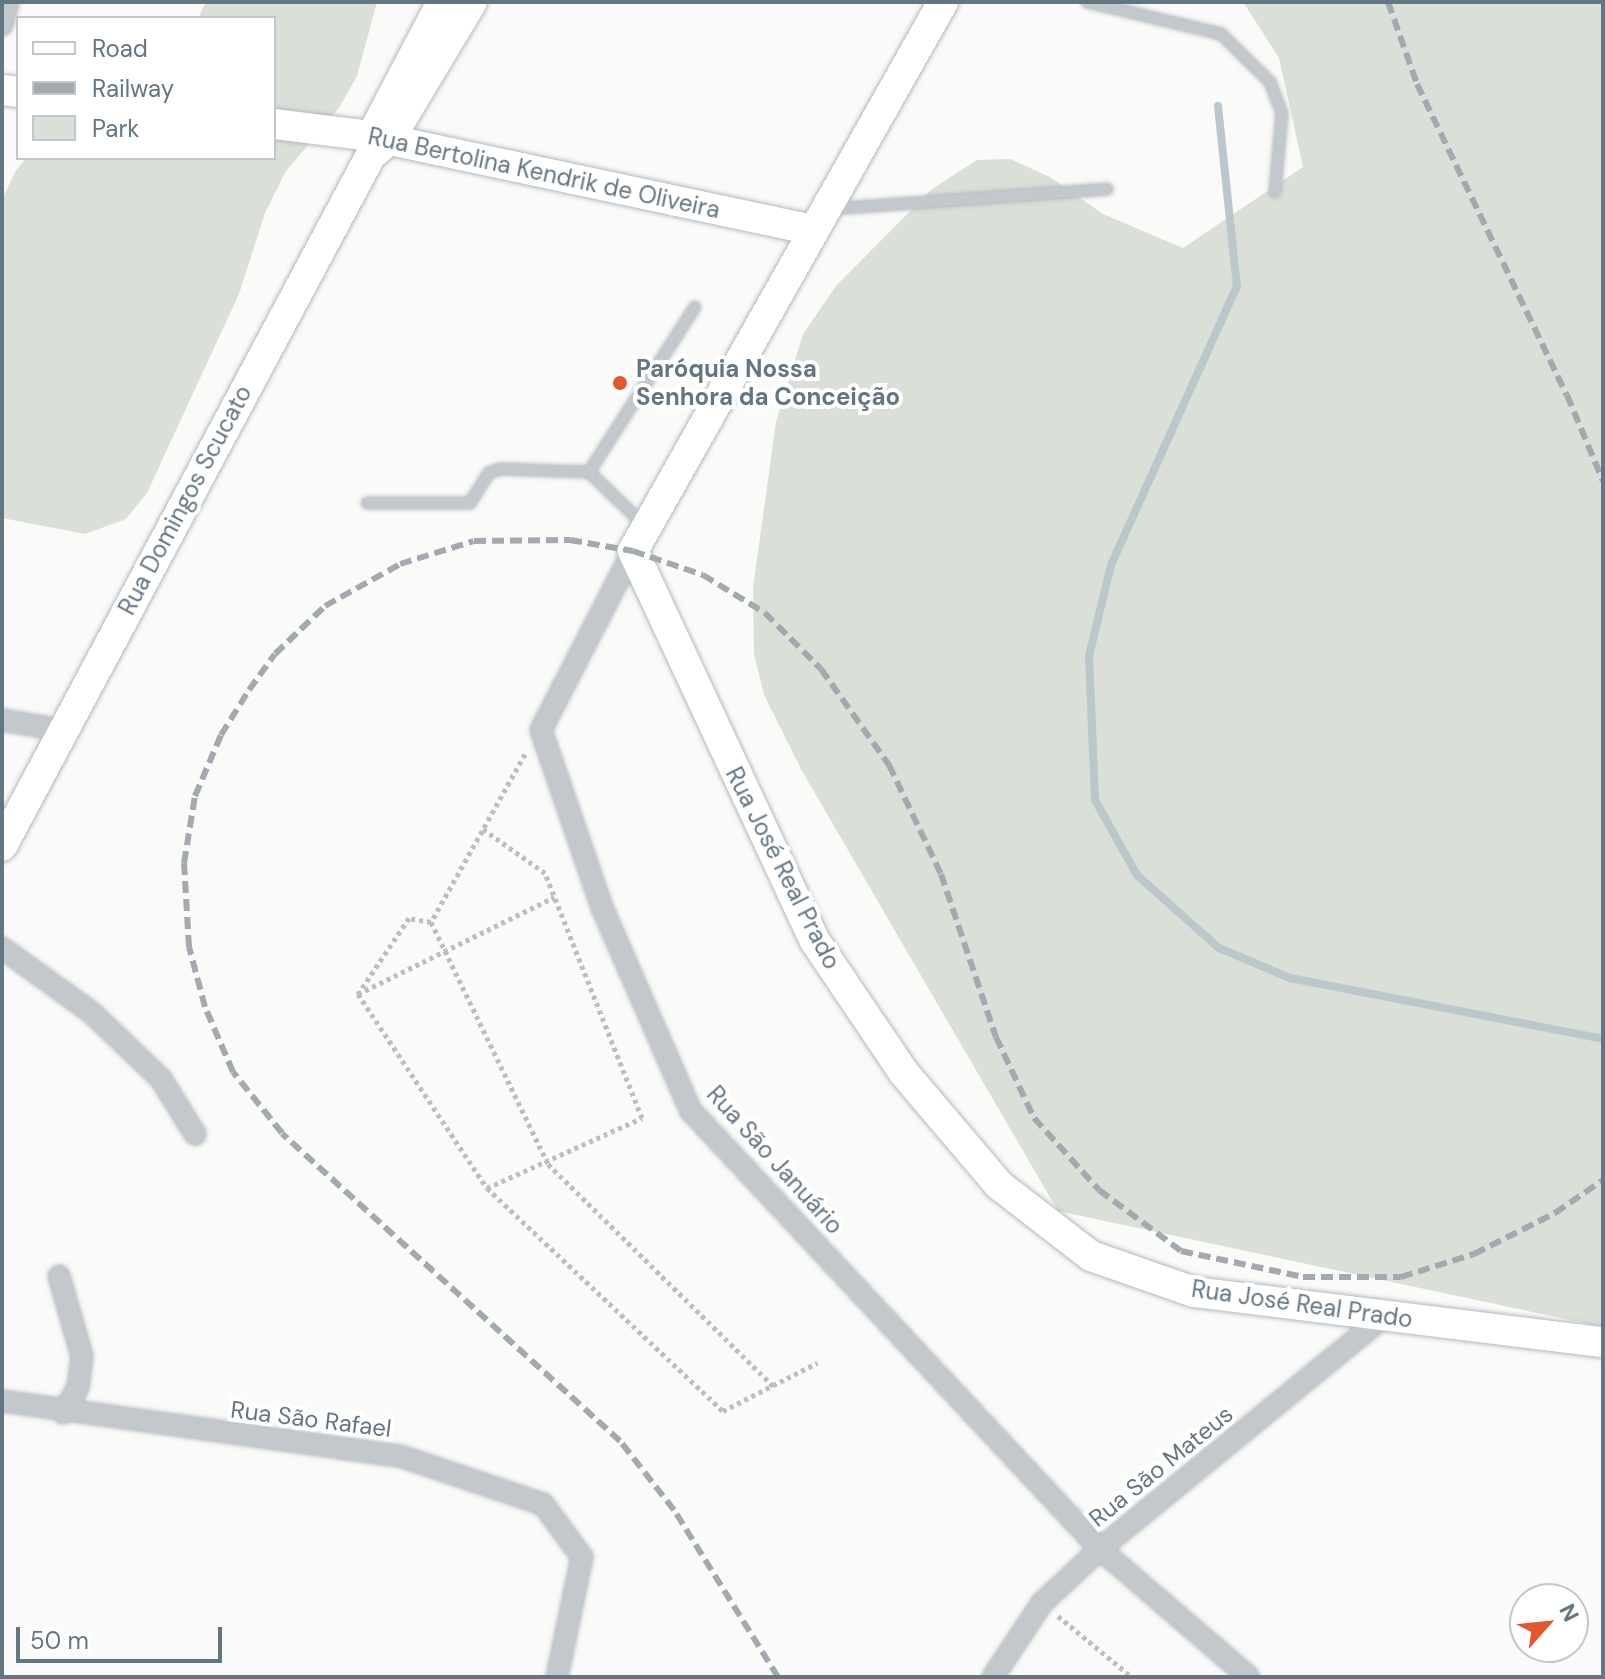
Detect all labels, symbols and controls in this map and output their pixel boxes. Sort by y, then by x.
legend [16,16,276,160]
text: Road [92,33,148,64]
text: Railway [92,73,174,104]
text: Park [92,113,139,144]
street label: Rua Bertolina Kendrik de Oliveira [365,122,723,224]
place label: Paróquia Nossa Senhora da Conceição [636,355,900,411]
marker: Paróquia Nossa Senhora da Conceição [611,374,629,392]
street label: Rua Domingos Scucato [112,380,258,620]
street label: Rua José Real Prado [720,762,846,974]
street label: Rua São Januário [701,1080,849,1240]
street label: Rua José Real Prado [1190,1274,1414,1334]
street label: Rua São Rafael [229,1395,393,1443]
street label: Rua São Mateus [1083,1399,1239,1533]
north arrow [1509,1583,1589,1663]
text: N [1552,1599,1586,1627]
scale bar [20,1611,226,1661]
text: 50 m [30,1625,89,1656]

